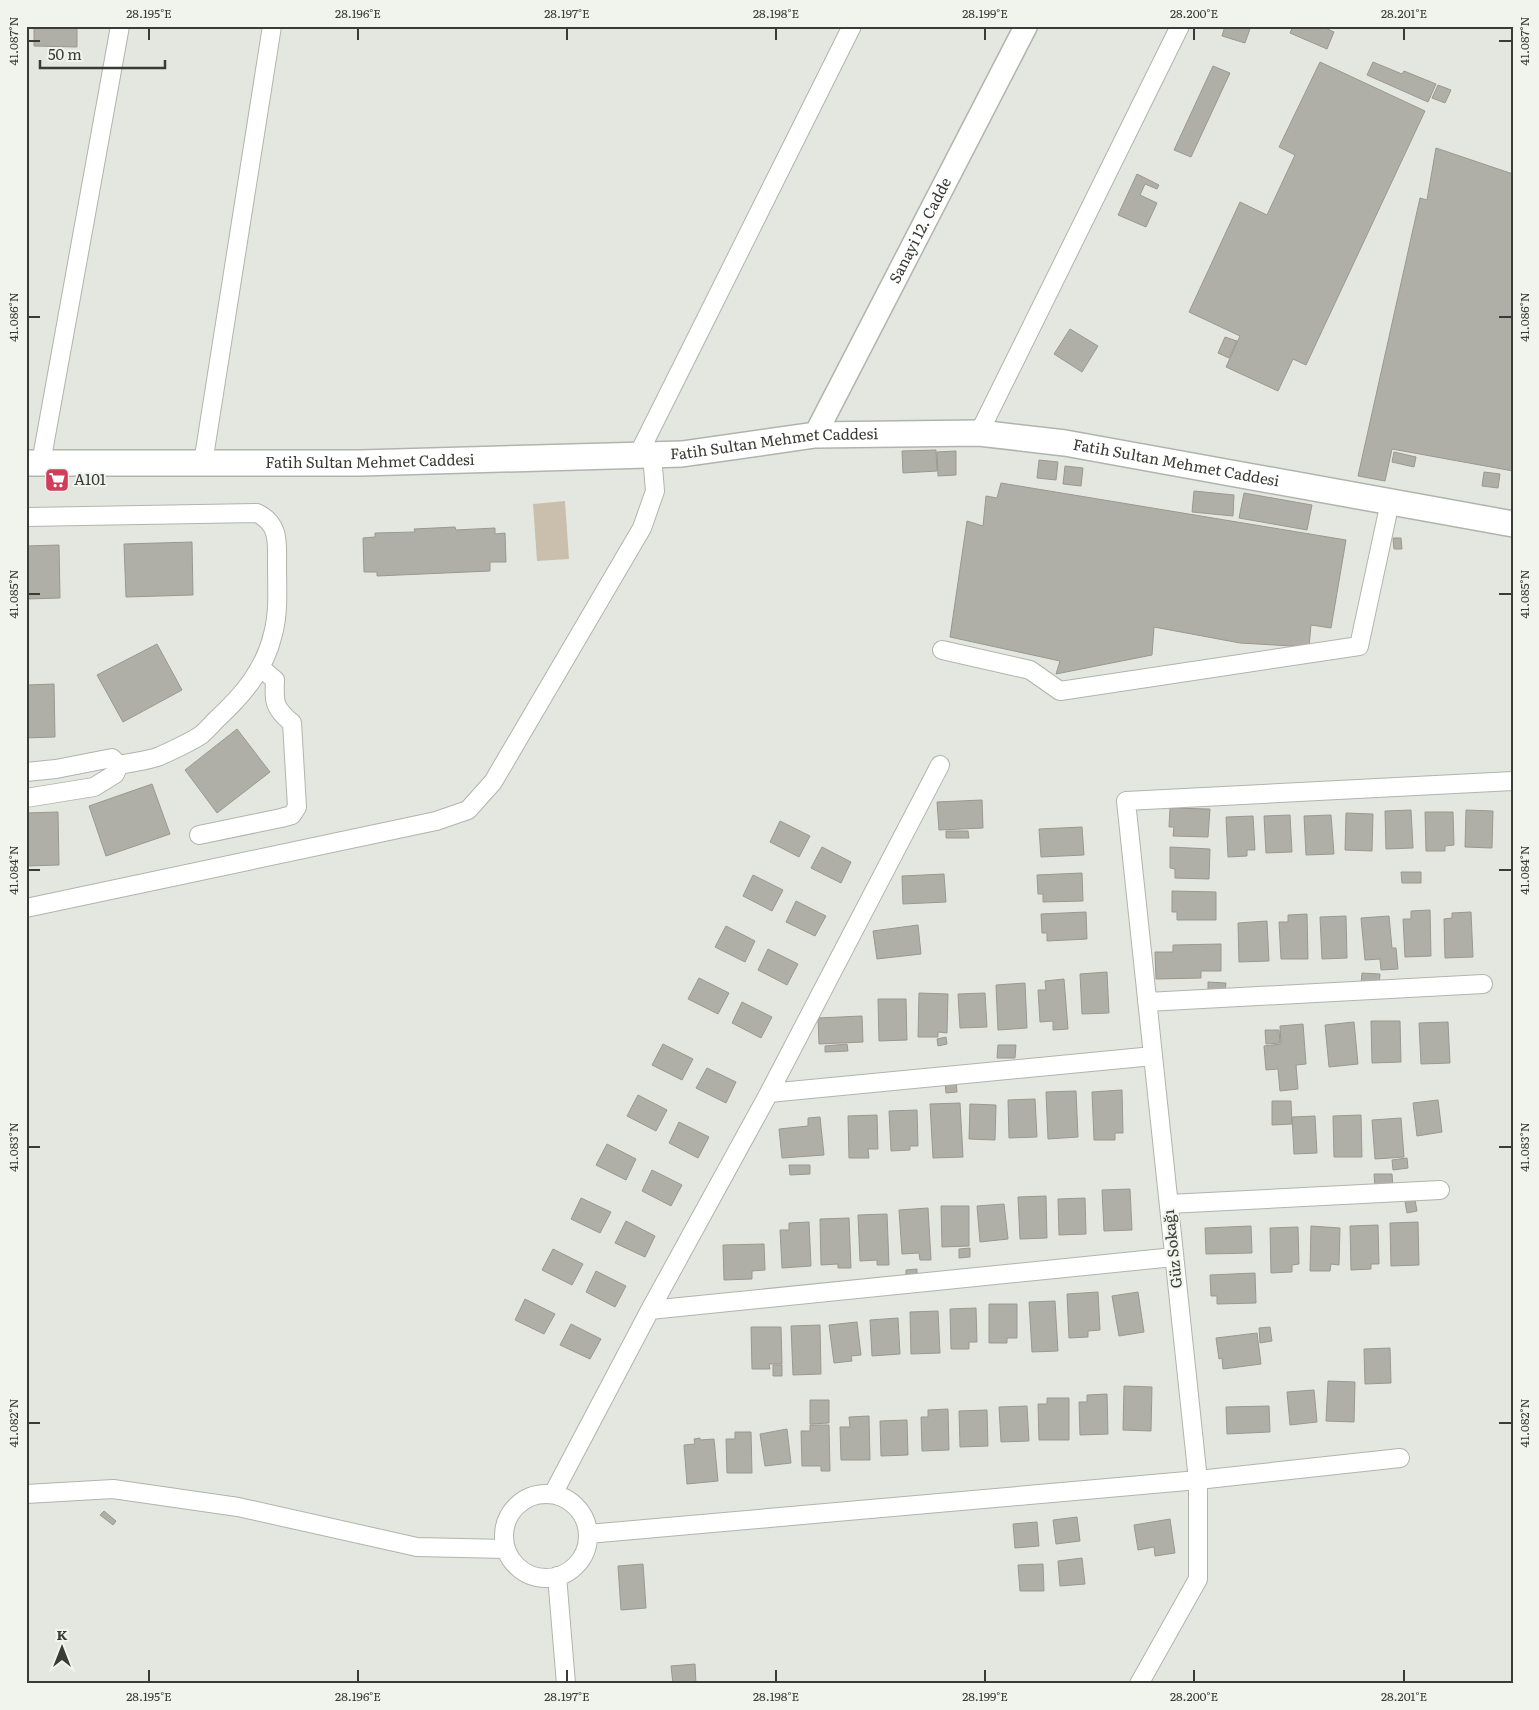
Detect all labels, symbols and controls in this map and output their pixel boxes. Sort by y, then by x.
text: 28.195°E [126,4,172,22]
text: 28.196°E [335,4,381,22]
text: 28.197°E [544,4,590,22]
text: 28.198°E [753,4,799,22]
text: 28.199°E [962,4,1008,22]
text: 28.200°E [1170,4,1218,22]
text: 28.201°E [1381,4,1427,22]
text: 41.087°N [4,17,22,65]
text: 41.087°N [1515,17,1533,65]
scale bar [40,38,165,70]
text: 50 m [48,42,82,65]
street label: Sanayi 12. Cadde [882,173,956,287]
text: 41.086°N [4,292,22,342]
text: 41.086°N [1515,292,1533,342]
street label: Fatih Sultan Mehmet Caddesi [670,421,878,464]
street label: Fatih Sultan Mehmet Caddesi [1071,432,1281,492]
street label: Fatih Sultan Mehmet Caddesi [265,447,475,473]
supermarket icon: A101 [44,467,70,493]
place label: A101 [74,467,106,490]
text: 41.085°N [4,569,22,619]
text: 41.085°N [1515,569,1533,619]
text: 41.084°N [4,845,22,895]
text: 41.084°N [1515,845,1533,895]
text: 41.083°N [4,1122,22,1172]
text: 41.083°N [1515,1122,1533,1172]
street label: Güz Sokağı [1156,1209,1187,1290]
text: 41.082°N [4,1399,22,1447]
text: 41.082°N [1515,1399,1533,1447]
north arrow [38,1622,88,1672]
text: K [57,1624,68,1644]
text: 28.195°E [126,1687,172,1705]
text: 28.196°E [335,1687,381,1705]
text: 28.197°E [544,1687,590,1705]
text: 28.198°E [753,1687,799,1705]
text: 28.199°E [962,1687,1008,1705]
text: 28.200°E [1170,1687,1218,1705]
text: 28.201°E [1381,1687,1427,1705]

